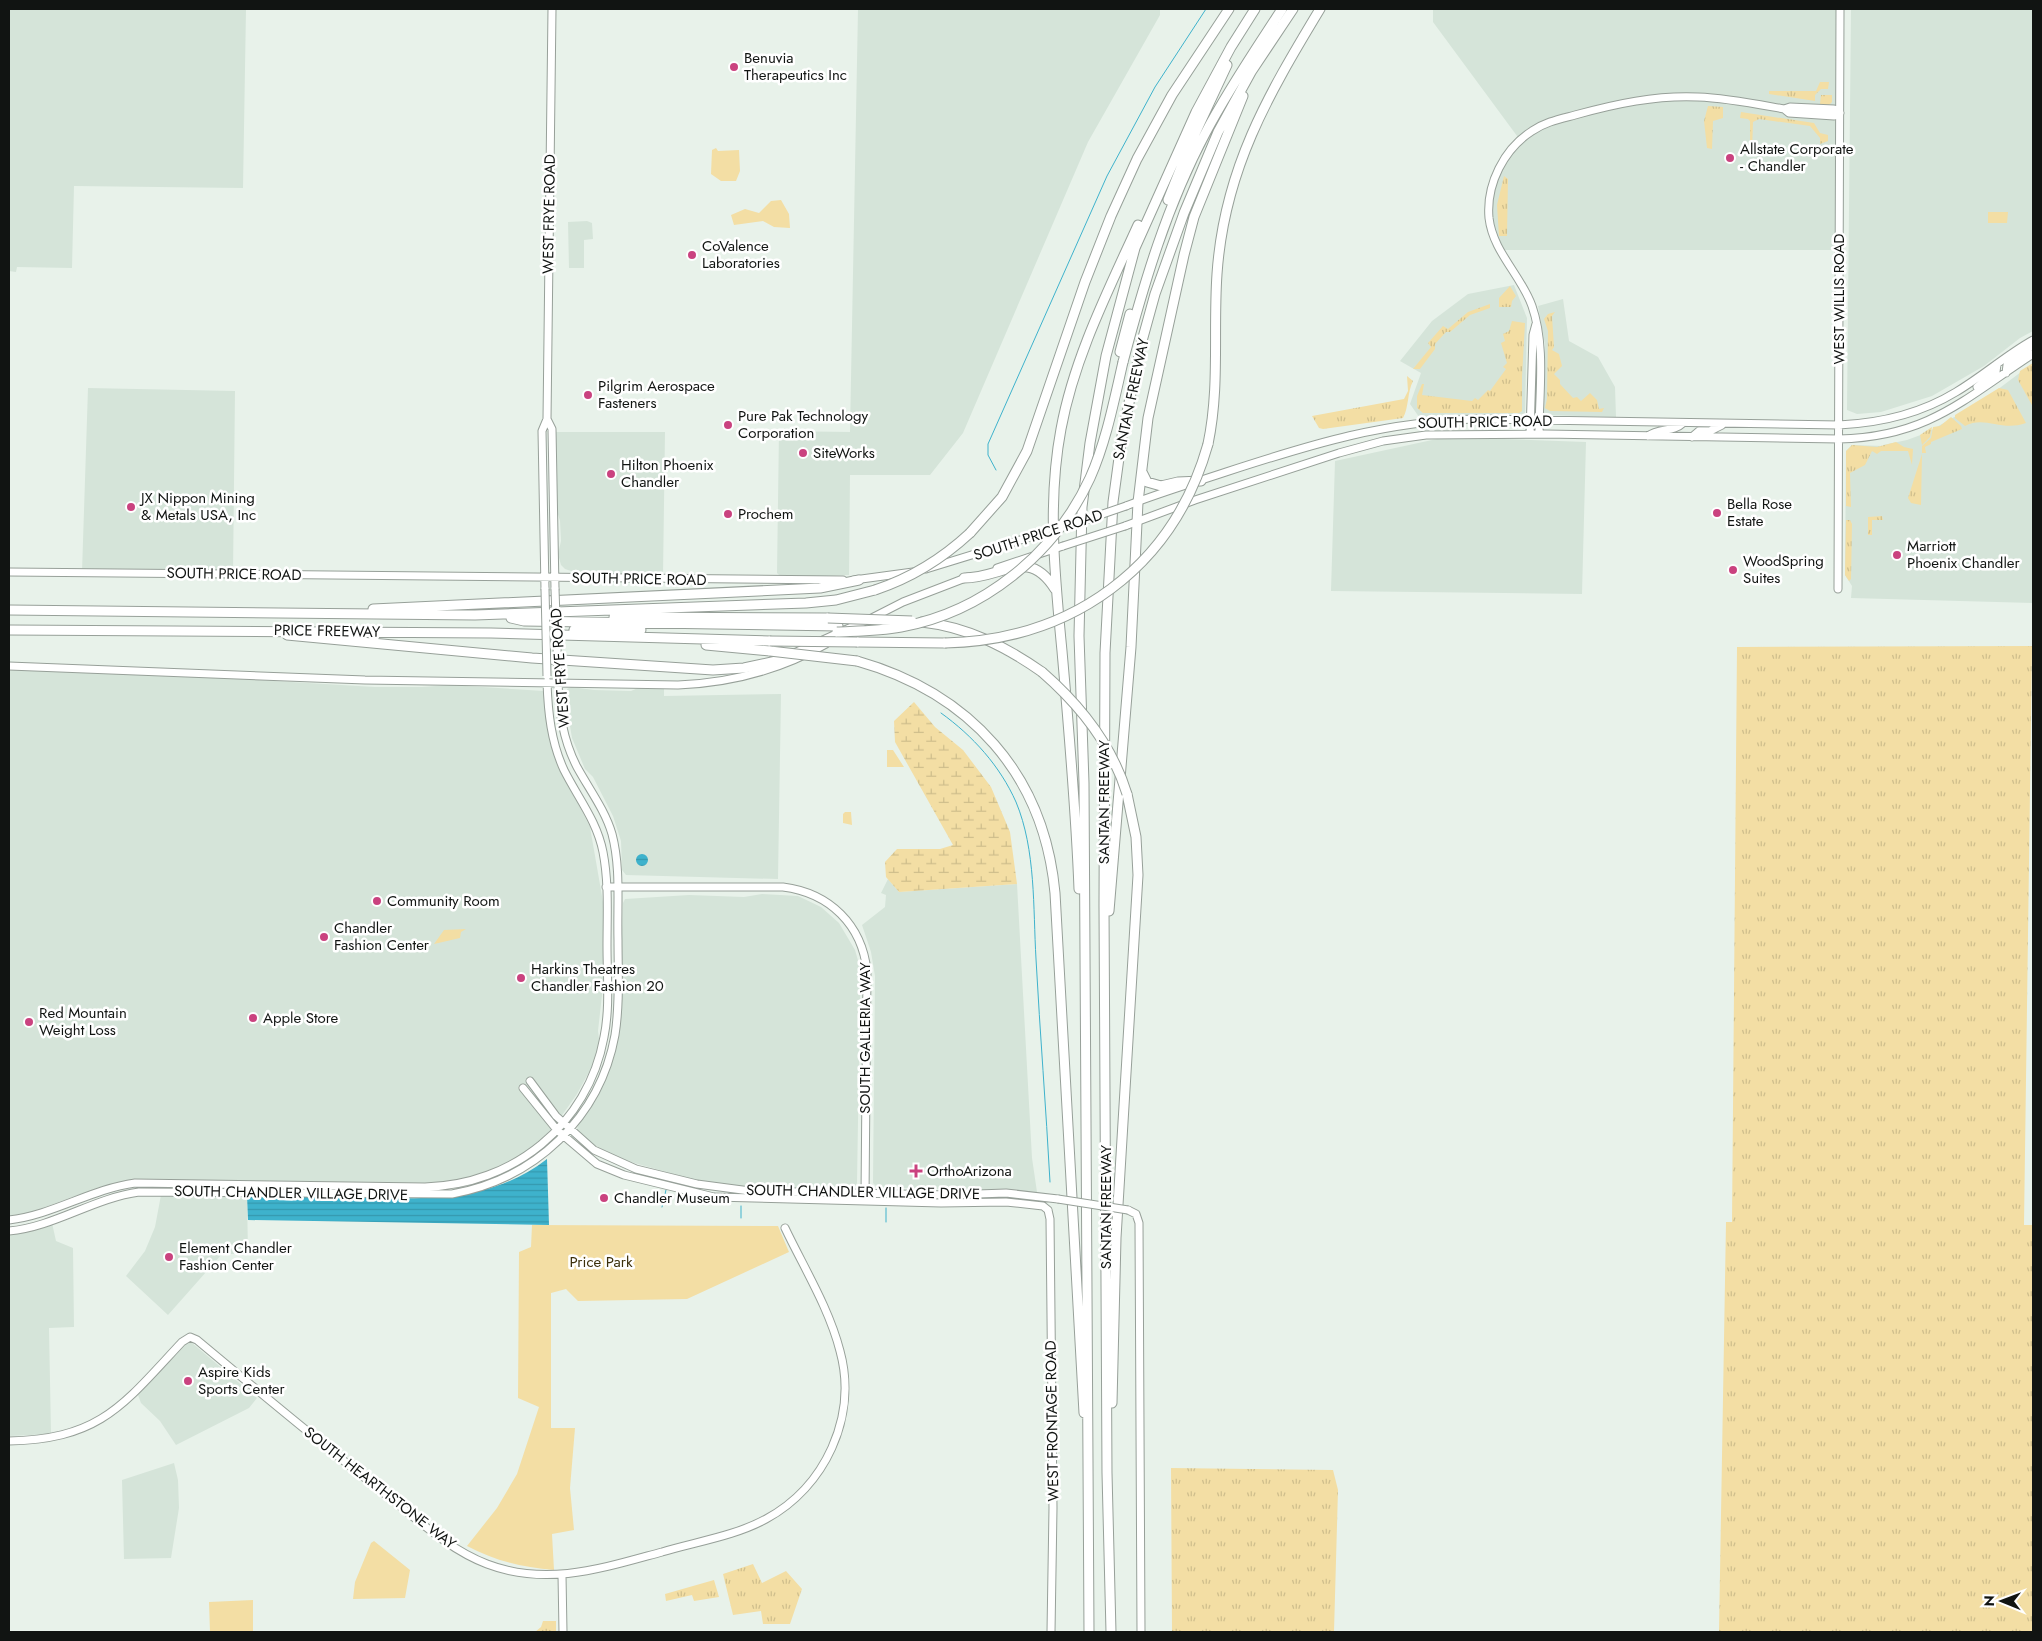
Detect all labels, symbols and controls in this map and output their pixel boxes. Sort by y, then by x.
place label: Benuvia Therapeutics Inc [744,47,847,86]
marker: Benuvia Therapeutics Inc [728,61,740,73]
place label: Allstate Corporate - Chandler [1740,138,1854,177]
marker: Allstate Corporate - Chandler [1724,152,1736,164]
street label: WEST FRYE ROAD [537,154,561,274]
street label: WEST WILLIS ROAD [1828,233,1850,365]
place label: CoValence Laboratories [702,235,780,274]
marker: CoValence Laboratories [686,249,698,261]
street label: SANTAN FREEWAY [1107,335,1155,462]
place label: Pilgrim Aerospace Fasteners [598,375,715,414]
marker: Pilgrim Aerospace Fasteners [582,389,594,401]
place label: Pure Pak Technology Corporation [738,405,869,444]
street label: SOUTH PRICE ROAD [1417,410,1553,434]
marker: Pure Pak Technology Corporation [722,419,734,431]
place label: SiteWorks [813,442,875,464]
marker: SiteWorks [797,447,809,459]
place label: Hilton Phoenix Chandler [621,454,714,493]
marker: Hilton Phoenix Chandler [605,468,617,480]
place label: JX Nippon Mining & Metals USA, Inc [139,487,256,526]
place label: Bella Rose Estate [1727,493,1792,532]
marker: JX Nippon Mining & Metals USA, Inc [125,501,137,513]
place label: Prochem [738,503,794,525]
street label: SOUTH PRICE ROAD [970,504,1106,566]
marker: Bella Rose Estate [1711,507,1723,519]
marker: Prochem [722,508,734,520]
place label: Marriott Phoenix Chandler [1907,535,2021,574]
marker: Marriott Phoenix Chandler [1891,549,1903,561]
place label: WoodSpring Suites [1743,550,1824,589]
street label: SOUTH PRICE ROAD [166,562,302,586]
marker: WoodSpring Suites [1727,564,1739,576]
street label: SOUTH PRICE ROAD [571,567,707,591]
street label: WEST FRYE ROAD [545,607,575,729]
street label: PRICE FREEWAY [274,619,381,643]
street label: SANTAN FREEWAY [1093,739,1115,864]
place label: Community Room [387,890,500,912]
marker: Community Room [371,895,383,907]
place label: Chandler Fashion Center [334,917,430,956]
marker: Chandler Fashion Center [318,931,330,943]
place label: Harkins Theatres Chandler Fashion 20 [531,958,664,997]
street label: SOUTH GALLERIA WAY [854,962,876,1114]
marker: Harkins Theatres Chandler Fashion 20 [515,972,527,984]
place label: Red Mountain Weight Loss [39,1002,127,1041]
place label: Apple Store [263,1007,339,1029]
marker: Apple Store [247,1012,259,1024]
marker: Red Mountain Weight Loss [23,1016,35,1028]
street label: SANTAN FREEWAY [1095,1144,1117,1269]
place label: OrthoArizona [927,1160,1012,1182]
marker: OrthoArizona [909,1164,923,1178]
street label: SOUTH CHANDLER VILLAGE DRIVE [746,1179,980,1205]
street label: SOUTH CHANDLER VILLAGE DRIVE [174,1180,408,1206]
place label: Chandler Museum [614,1187,730,1209]
marker: Chandler Museum [598,1192,610,1204]
place label: Element Chandler Fashion Center [179,1237,293,1276]
marker: Element Chandler Fashion Center [163,1251,175,1263]
park label: Price Park [569,1251,633,1273]
street label: WEST FRONTAGE ROAD [1040,1340,1064,1502]
place label: Aspire Kids Sports Center [198,1361,285,1400]
marker: Aspire Kids Sports Center [182,1375,194,1387]
street label: SOUTH HEARTHSTONE WAY [299,1421,461,1555]
north arrow [1977,1576,2027,1626]
text: N [1979,1595,1999,1607]

